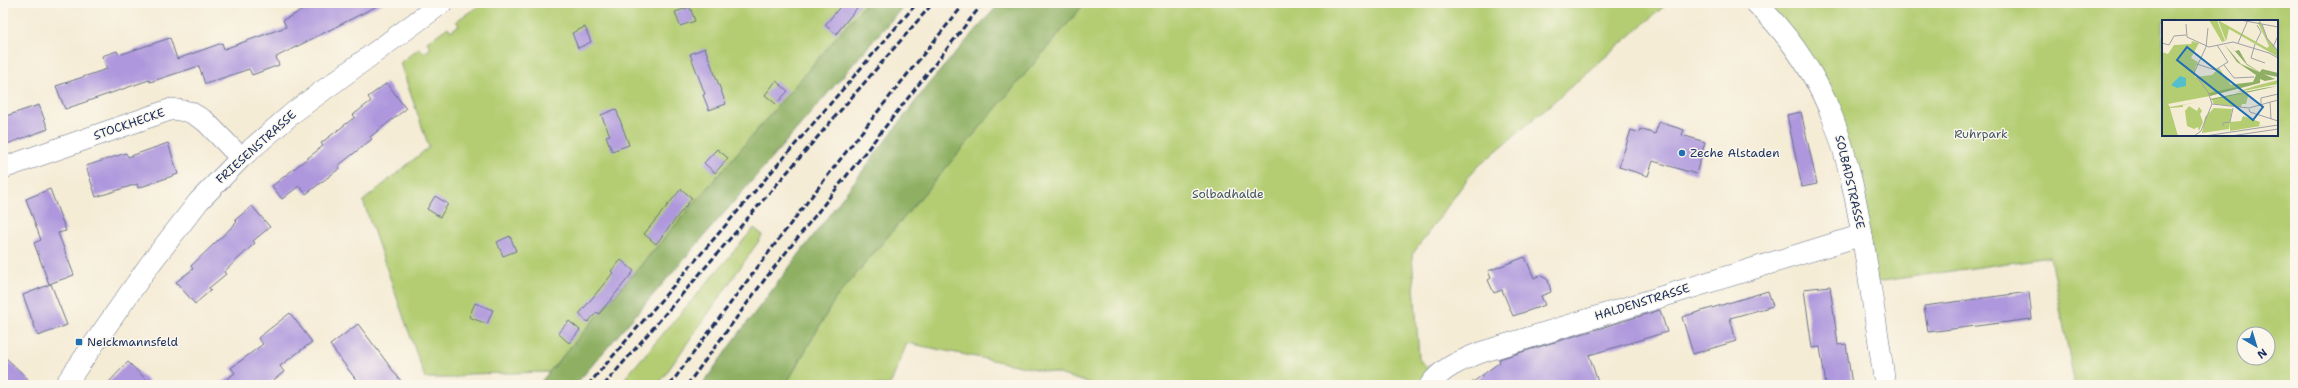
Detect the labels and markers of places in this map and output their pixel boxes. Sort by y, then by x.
place label: Zeche Alstaden [1690,145,1779,161]
marker: Zeche Alstaden [1677,148,1687,158]
place label: Neickmannsfeld [87,334,178,350]
marker: Neickmannsfeld [74,337,84,347]

